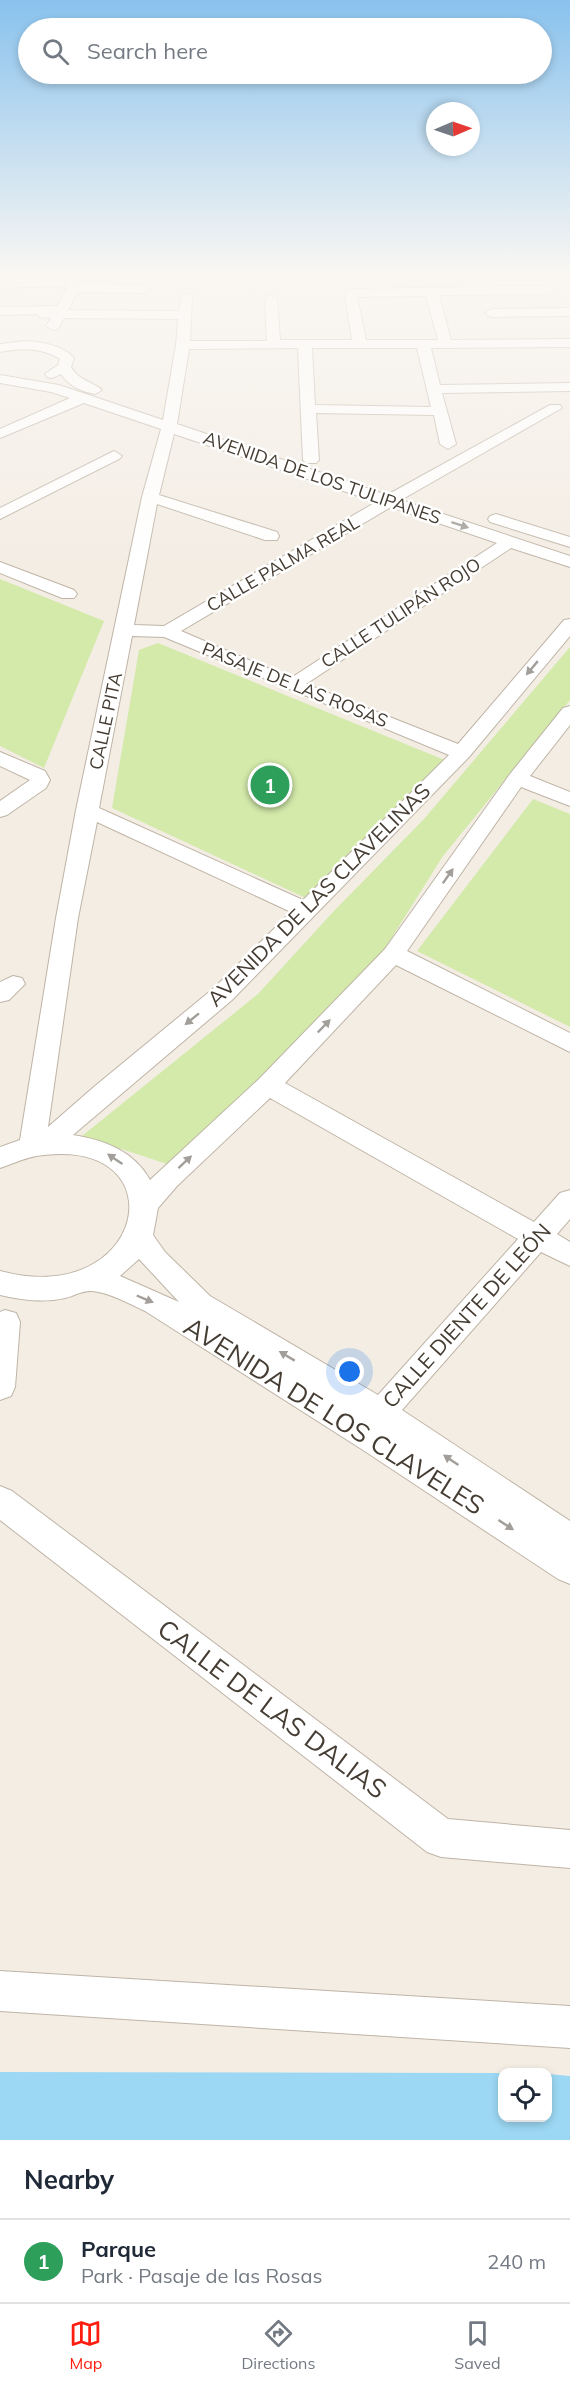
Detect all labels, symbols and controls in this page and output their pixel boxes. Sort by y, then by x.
search box [18,18,552,84]
icon: search [39,35,72,68]
text: Search here [87,37,208,65]
north arrow [426,102,480,156]
street label: AVENIDA DE LOS TULIPANES [200,426,444,529]
street label: CALLE PALMA REAL [202,510,363,617]
one-way arrow [451,521,469,530]
street label: CALLE TULIPÁN ROJO [316,552,485,673]
street label: PASAJE DE LAS ROSAS [199,637,392,732]
one-way arrow [525,660,538,676]
street label: CALLE PITA [84,670,127,772]
pin: 1 [250,762,290,808]
street label: AVENIDA DE LAS CLAVELINAS [201,777,435,1011]
one-way arrow [442,868,454,884]
one-way arrow [185,1012,200,1025]
one-way arrow [317,1019,331,1033]
one-way arrow [107,1153,123,1165]
one-way arrow [178,1156,192,1170]
street label: CALLE DIENTE DE LEÓN [377,1218,556,1413]
one-way arrow [136,1295,154,1304]
street label: AVENIDA DE LOS CLAVELES [178,1309,491,1522]
one-way arrow [279,1351,295,1362]
your location [335,1357,364,1386]
one-way arrow [444,1454,460,1466]
one-way arrow [497,1520,514,1531]
street label: CALLE DE LAS DALIAS [151,1612,393,1805]
map controls [498,2068,552,2122]
button: locate [498,2068,552,2122]
text: Nearby [24,2163,114,2196]
text: Parque [81,2235,156,2263]
text: 1 [38,2249,50,2274]
text: 240 m [487,2249,546,2274]
text: Park · Pasaje de las Rosas [81,2263,322,2288]
tab: Map [69,2317,102,2373]
tab: Directions [241,2317,315,2373]
tab: Saved [454,2317,501,2373]

